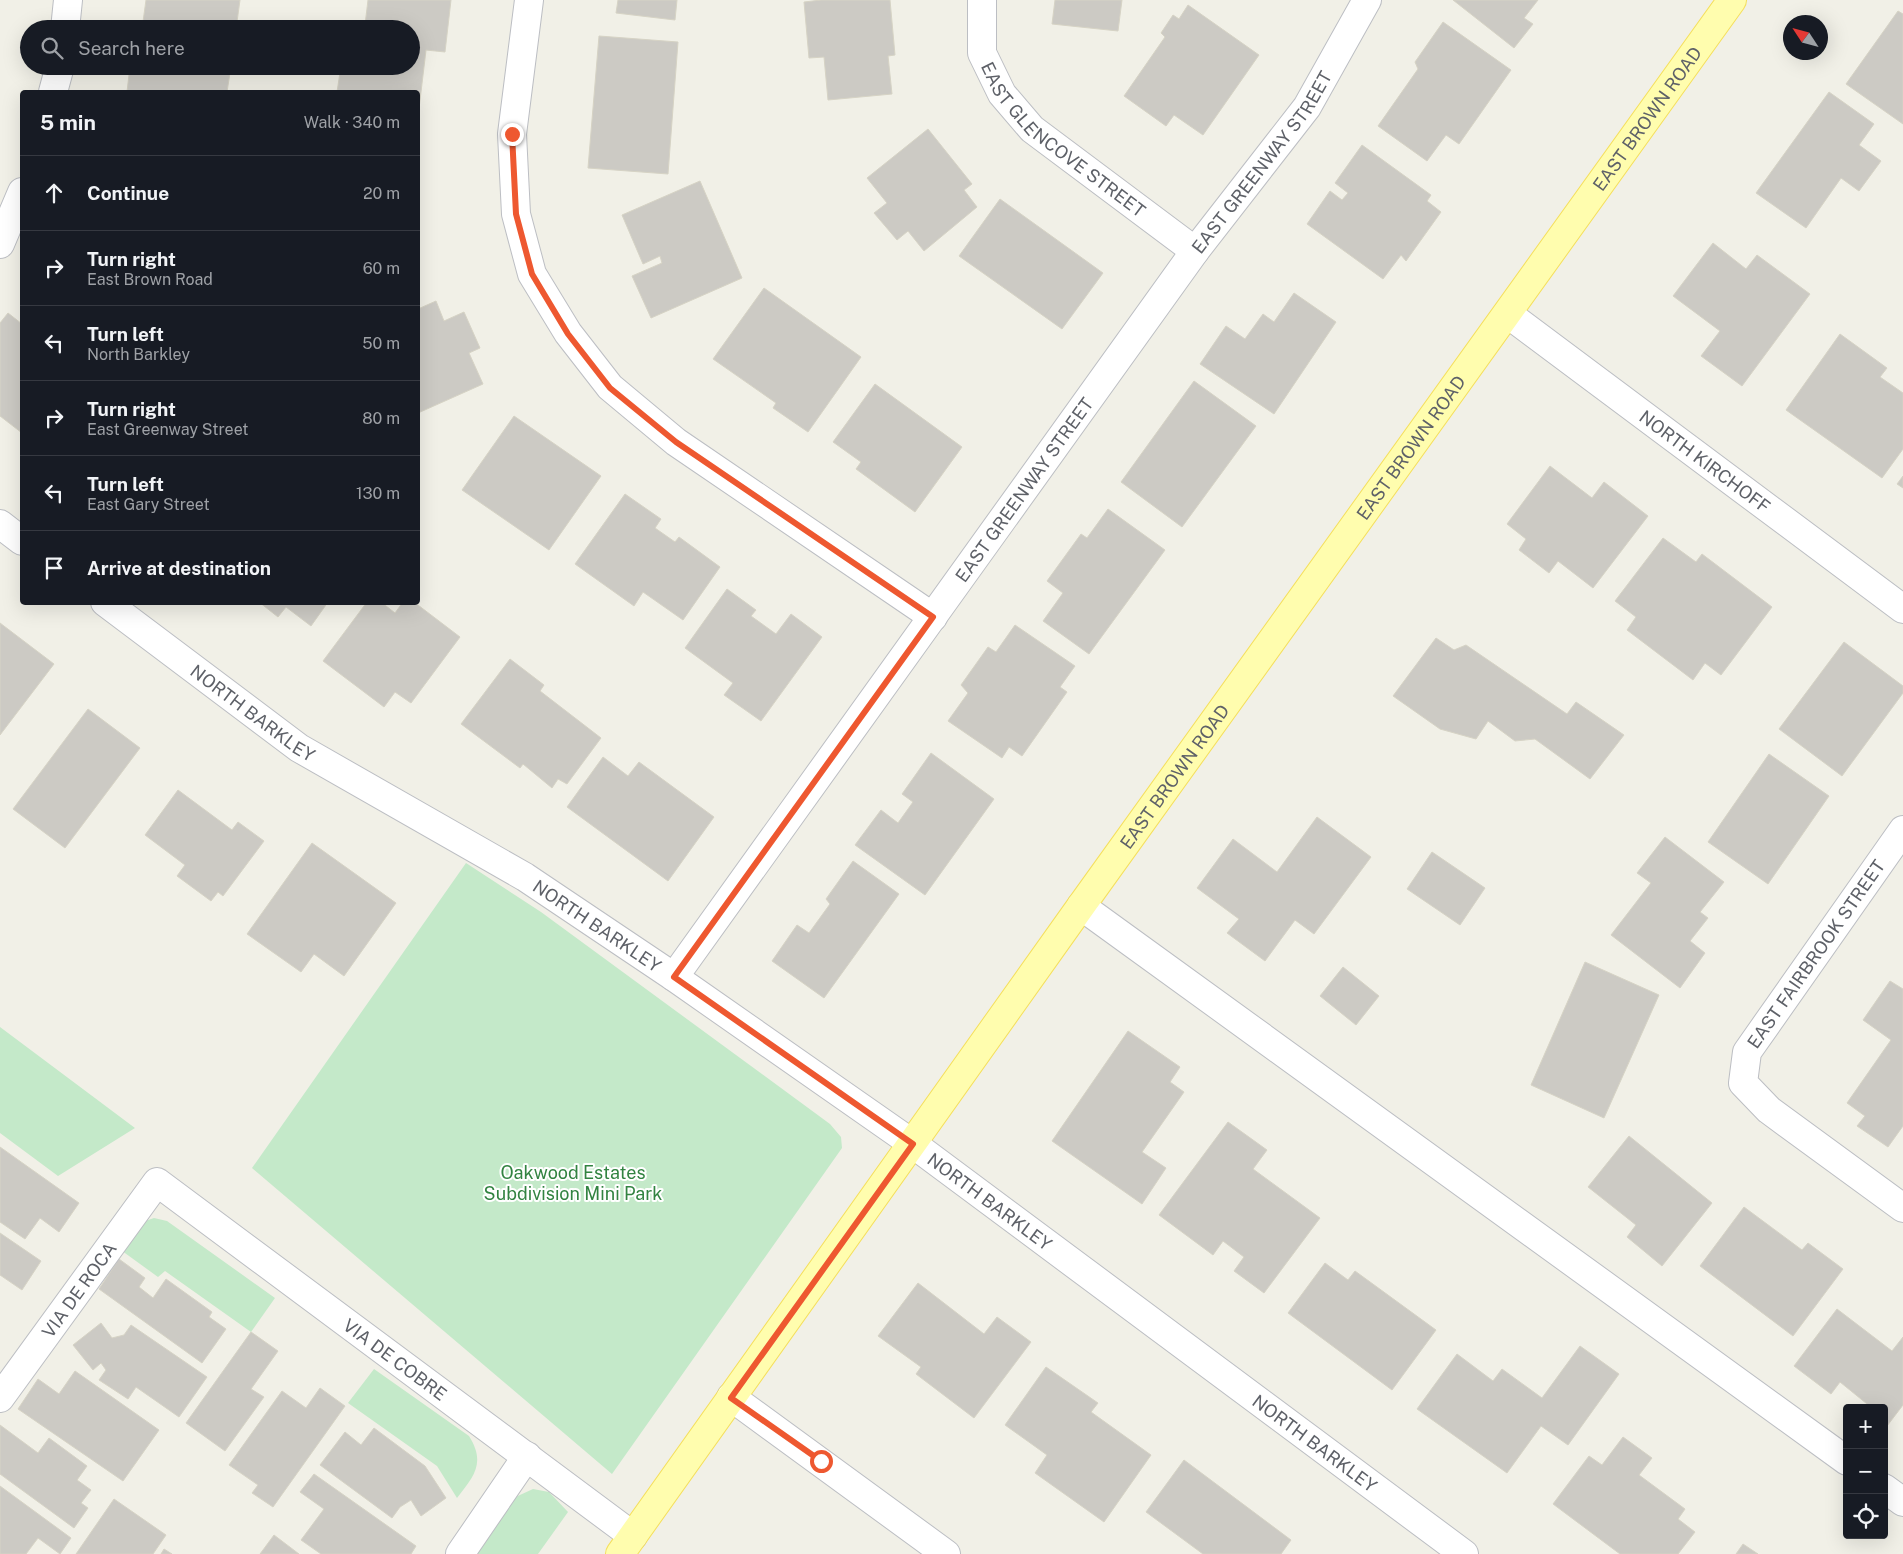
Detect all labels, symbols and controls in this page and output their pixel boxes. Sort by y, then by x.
north arrow [1783,15,1828,60]
search box [20,20,420,75]
icon: search [38,34,66,62]
text: Search here [78,37,185,59]
street label: EAST BROWN ROAD [1588,42,1706,195]
street label: EAST GLENCOVE STREET [977,58,1150,221]
street label: EAST GREENWAY STREET [1187,67,1336,257]
text: 5 min [40,110,96,135]
text: Walk · 340 m [304,113,400,132]
route end [501,123,524,146]
icon: ahead [40,179,68,207]
text: Continue [87,182,169,204]
text: 20 m [363,184,400,203]
text: Turn right [87,248,176,270]
icon: right [40,254,68,282]
text: 60 m [363,259,400,278]
text: East Brown Road [87,270,213,289]
text: Turn left [87,323,164,345]
icon: left [40,329,68,357]
text: 50 m [362,334,400,353]
text: North Barkley [87,345,190,364]
street label: EAST BROWN ROAD [1352,371,1469,524]
street label: EAST GREENWAY STREET [951,393,1097,586]
text: Turn right [87,398,176,420]
icon: right [40,404,68,432]
street label: NORTH KIRCHOFF [1636,406,1775,517]
text: 80 m [362,409,400,428]
text: East Greenway Street [87,420,249,439]
text: Turn left [87,473,164,495]
icon: left [40,479,68,507]
text: 130 m [356,484,400,503]
text: East Gary Street [87,495,210,514]
icon: arrive [40,554,68,582]
text: Arrive at destination [87,557,271,579]
street label: NORTH BARKLEY [187,660,319,766]
street label: EAST BROWN ROAD [1115,700,1233,852]
street label: EAST FAIRBROOK STREET [1743,855,1889,1052]
street label: NORTH BARKLEY [529,875,665,976]
street label: NORTH BARKLEY [924,1148,1056,1254]
park label: Oakwood Estates Subdivision Mini Park [484,1162,662,1204]
street label: VIA DE ROCA [37,1238,120,1341]
street label: VIA DE COBRE [339,1314,451,1405]
street label: NORTH BARKLEY [1249,1390,1381,1496]
map controls [1843,1404,1888,1539]
button: + [1843,1404,1888,1449]
button: − [1843,1449,1888,1494]
route start [810,1450,833,1473]
button: locate [1843,1494,1888,1539]

